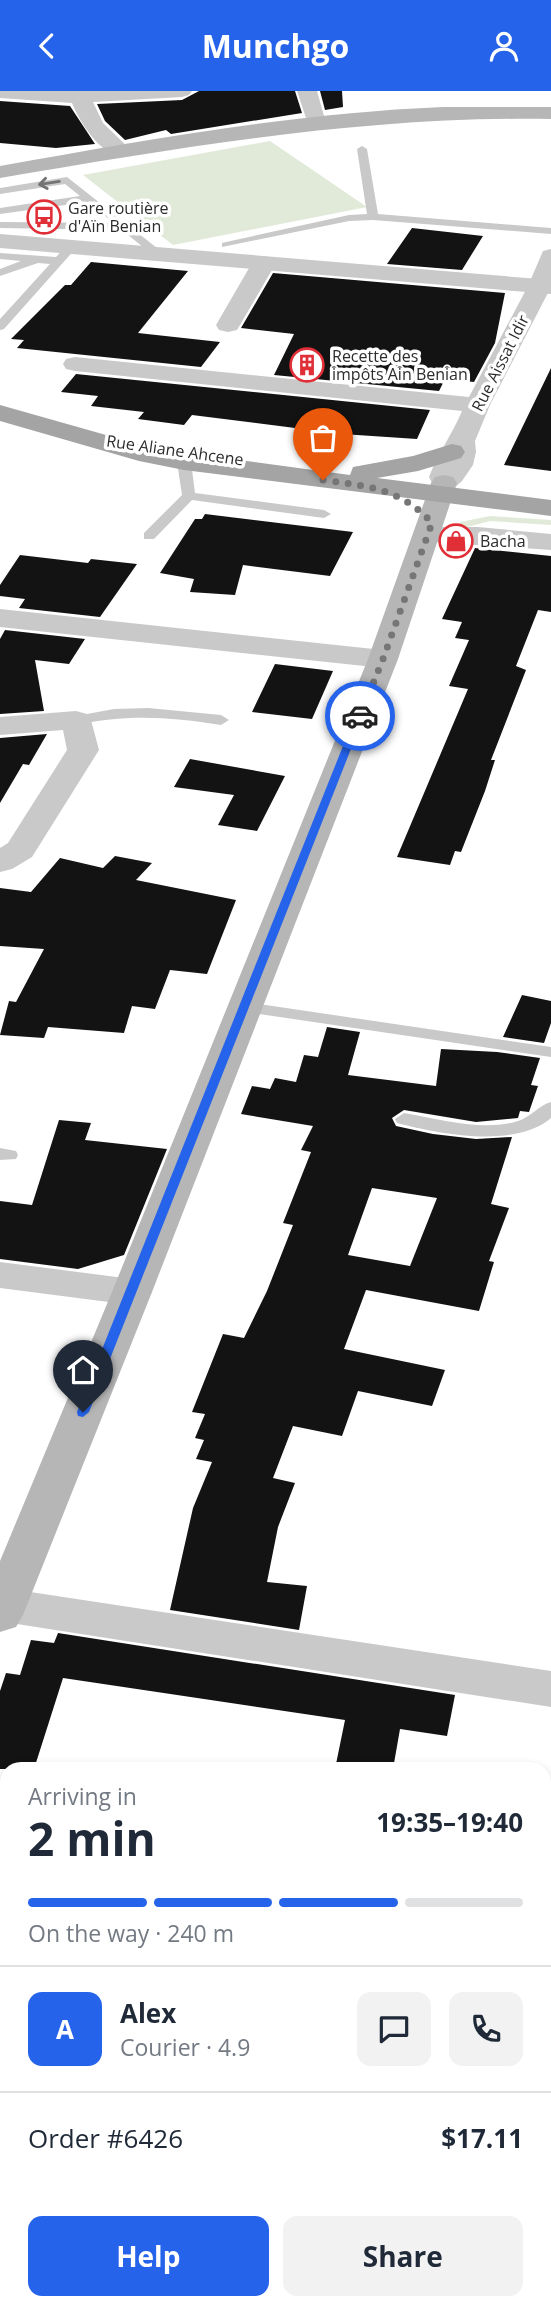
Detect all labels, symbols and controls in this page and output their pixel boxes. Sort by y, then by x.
text: Munchgo [202,24,349,67]
icon: back [28,27,66,65]
icon: person [485,27,523,65]
one-way arrow [38,177,61,190]
place label: Gare routière d'Aïn Benian [68,197,168,237]
bus stop icon: Gare routière d'Aïn Benian [25,198,63,236]
street label: Rue Aissat Idir [466,310,534,415]
place label: Recette des impôts Ain Benian [332,345,468,385]
building icon: Recette des impôts Ain Benian [288,346,326,384]
pin [293,408,353,480]
icon: bag [304,419,342,457]
street label: Rue Aliane Ahcene [105,429,245,471]
shop icon: Bacha [437,522,475,560]
place label: Bacha [480,530,526,552]
courier [325,681,395,751]
icon: car [341,697,379,735]
pin [53,1340,113,1412]
icon: home [64,1351,102,1389]
text: Arriving in [28,1780,137,1812]
text: 19:35–19:40 [376,1804,523,1840]
text: 2 min [28,1807,156,1869]
text: On the way · 240 m [28,1917,234,1949]
button: chat [357,1992,431,2066]
button: phone [449,1992,523,2066]
text: Alex [120,1995,176,2031]
text: A [56,2011,74,2047]
text: Courier · 4.9 [120,2031,250,2063]
text: Order #6426 [28,2120,183,2156]
text: $17.11 [441,2120,523,2156]
button: Help [28,2216,269,2296]
button: Share [283,2216,523,2296]

